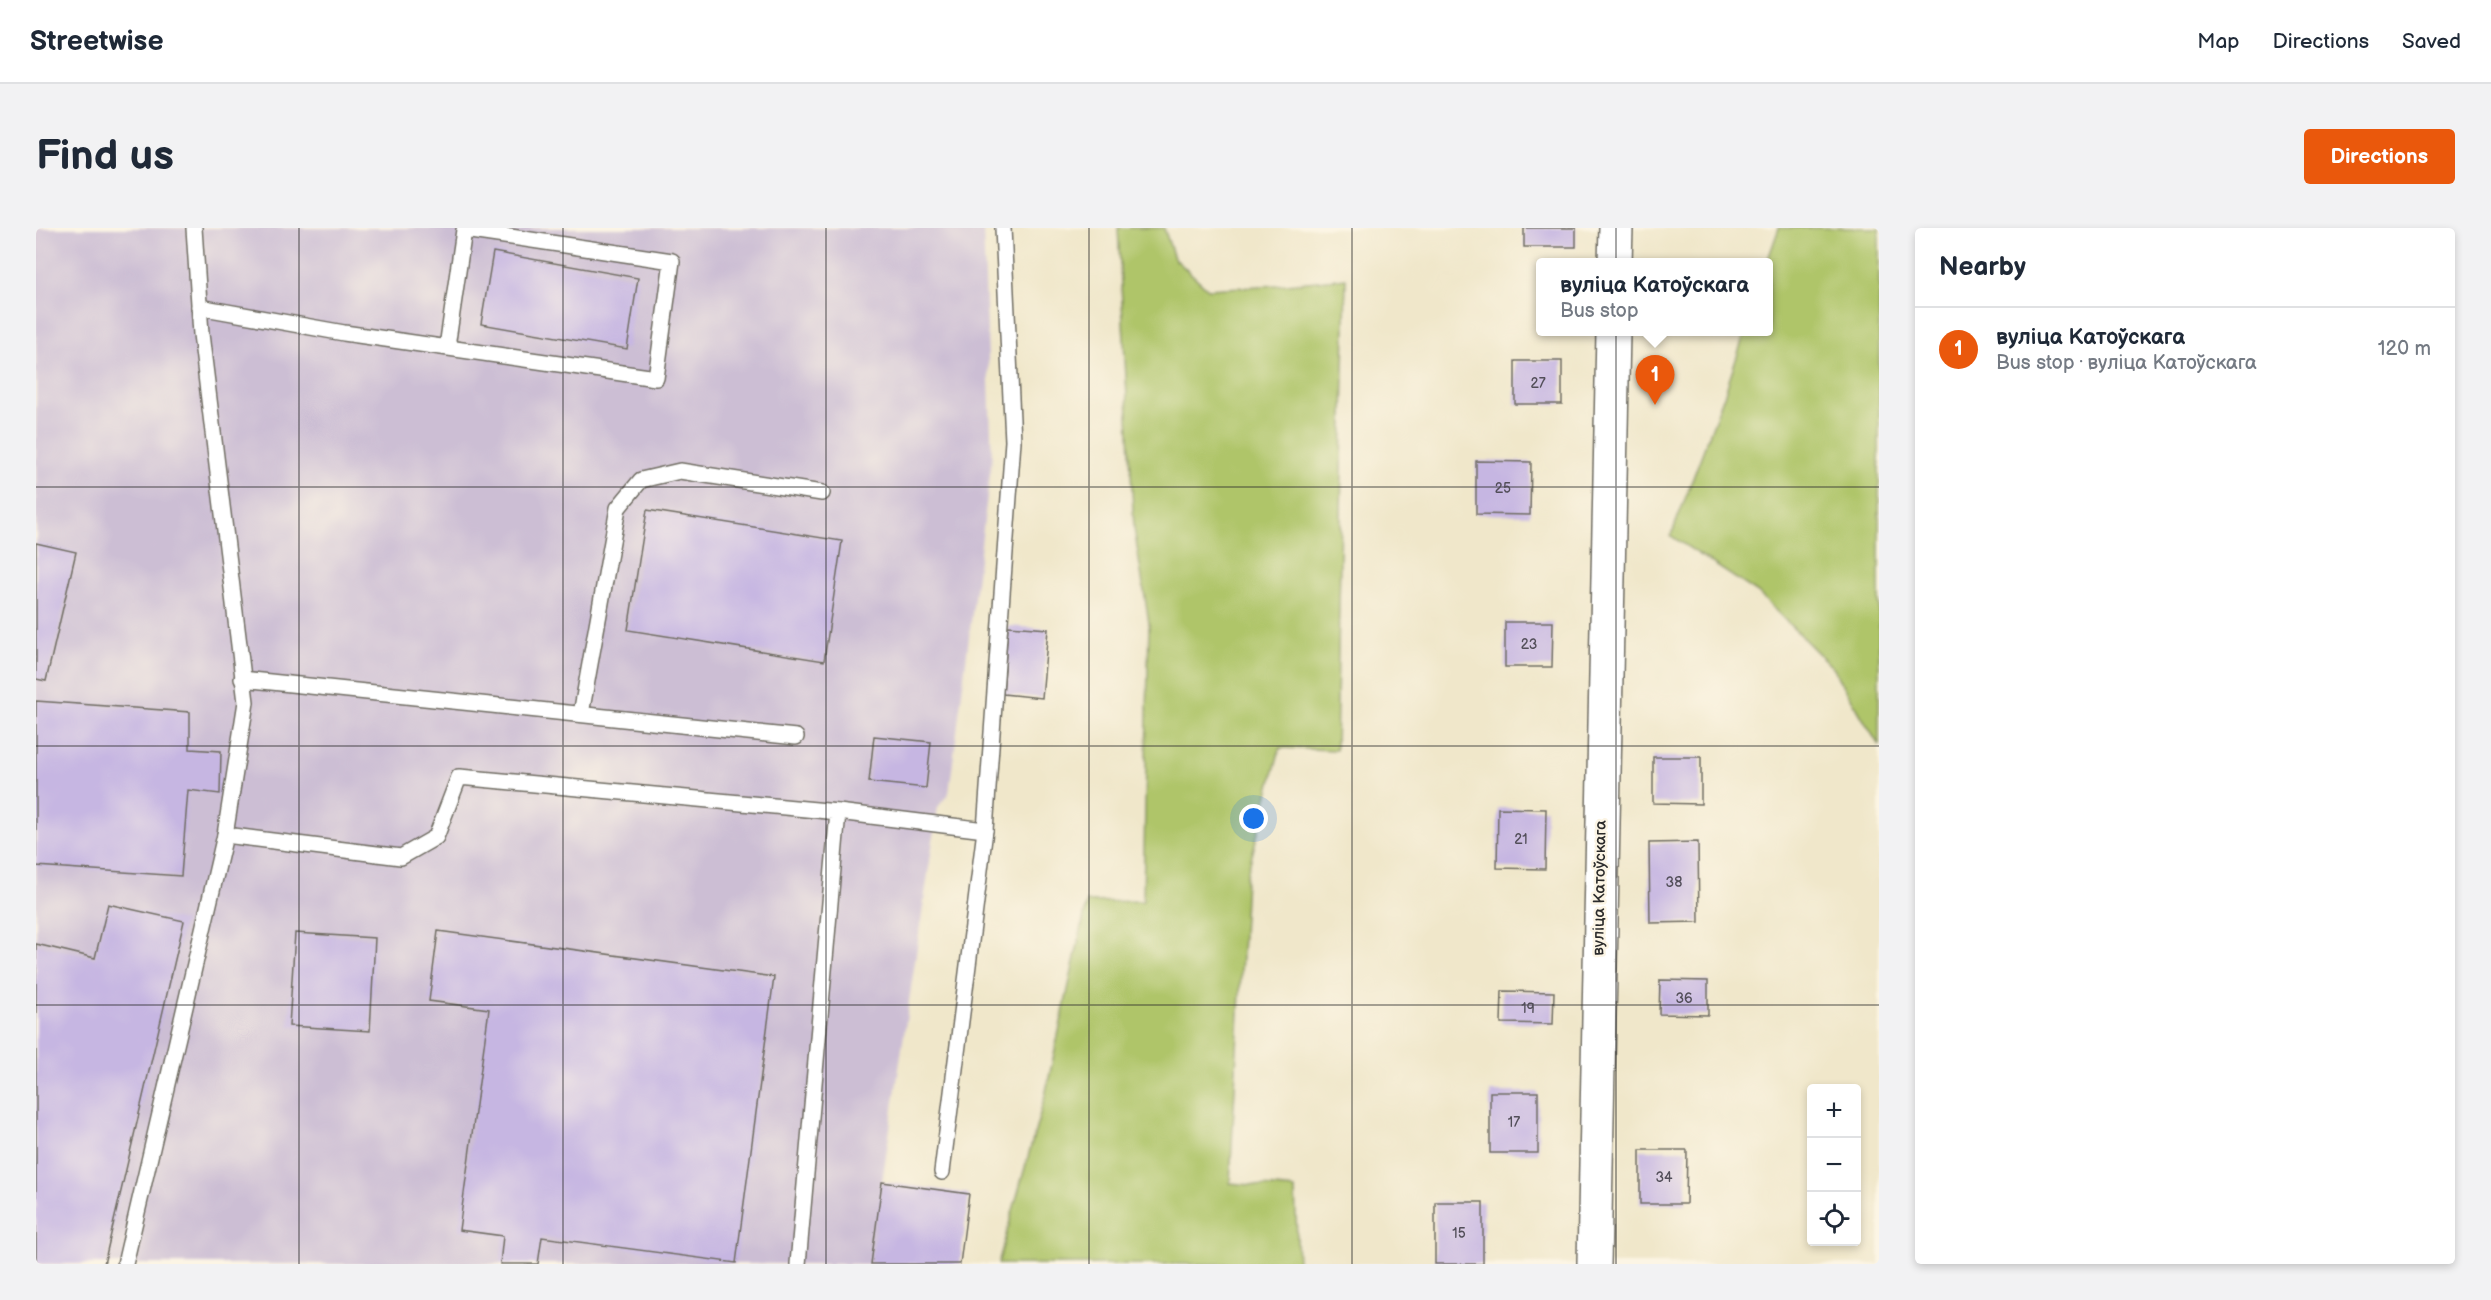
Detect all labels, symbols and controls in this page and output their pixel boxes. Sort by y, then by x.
text: Streetwise [30,25,163,58]
text: Map [2197,29,2240,54]
text: Directions [2273,29,2369,54]
text: Saved [2402,29,2461,54]
button: Directions [2304,129,2455,184]
text: Find us [36,131,174,182]
text: Nearby [1939,252,2026,283]
popup [1536,258,1773,336]
text: вуліца Катоўскага [1560,272,1749,299]
text: Bus stop [1560,299,1639,323]
text: вуліца Катоўскага [1996,324,2185,351]
text: 1 [1954,337,1963,361]
text: 120 m [2378,337,2431,361]
text: Bus stop · вуліца Катоўскага [1996,351,2257,375]
pin: 1 [1636,356,1674,405]
house number: 27 [1530,375,1546,392]
house number: 25 [1495,480,1511,497]
house number: 23 [1521,636,1537,653]
your location [1239,804,1268,833]
street label: вуліца Катоўскага [1589,820,1611,956]
house number: 21 [1514,831,1528,848]
house number: 38 [1666,874,1682,891]
house number: 36 [1675,990,1693,1007]
house number: 19 [1521,1000,1535,1017]
map controls [1807,1084,1861,1246]
button: + [1807,1084,1861,1138]
house number: 17 [1508,1114,1520,1131]
button: − [1807,1138,1861,1192]
house number: 34 [1655,1169,1673,1186]
button: locate [1807,1192,1861,1246]
house number: 15 [1452,1225,1466,1242]

